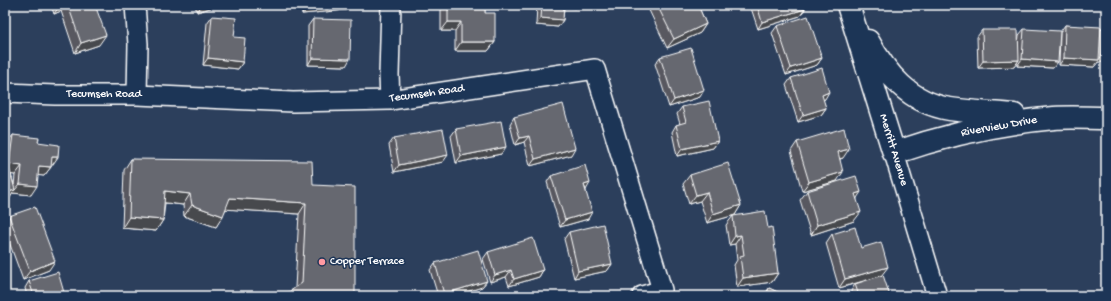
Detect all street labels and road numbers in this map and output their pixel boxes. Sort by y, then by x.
street label: Tecumseh Road [388,82,466,106]
street label: Tecumseh Road [65,88,143,102]
street label: Merritt Avenue [875,112,911,188]
street label: Riverview Drive [960,113,1039,141]

